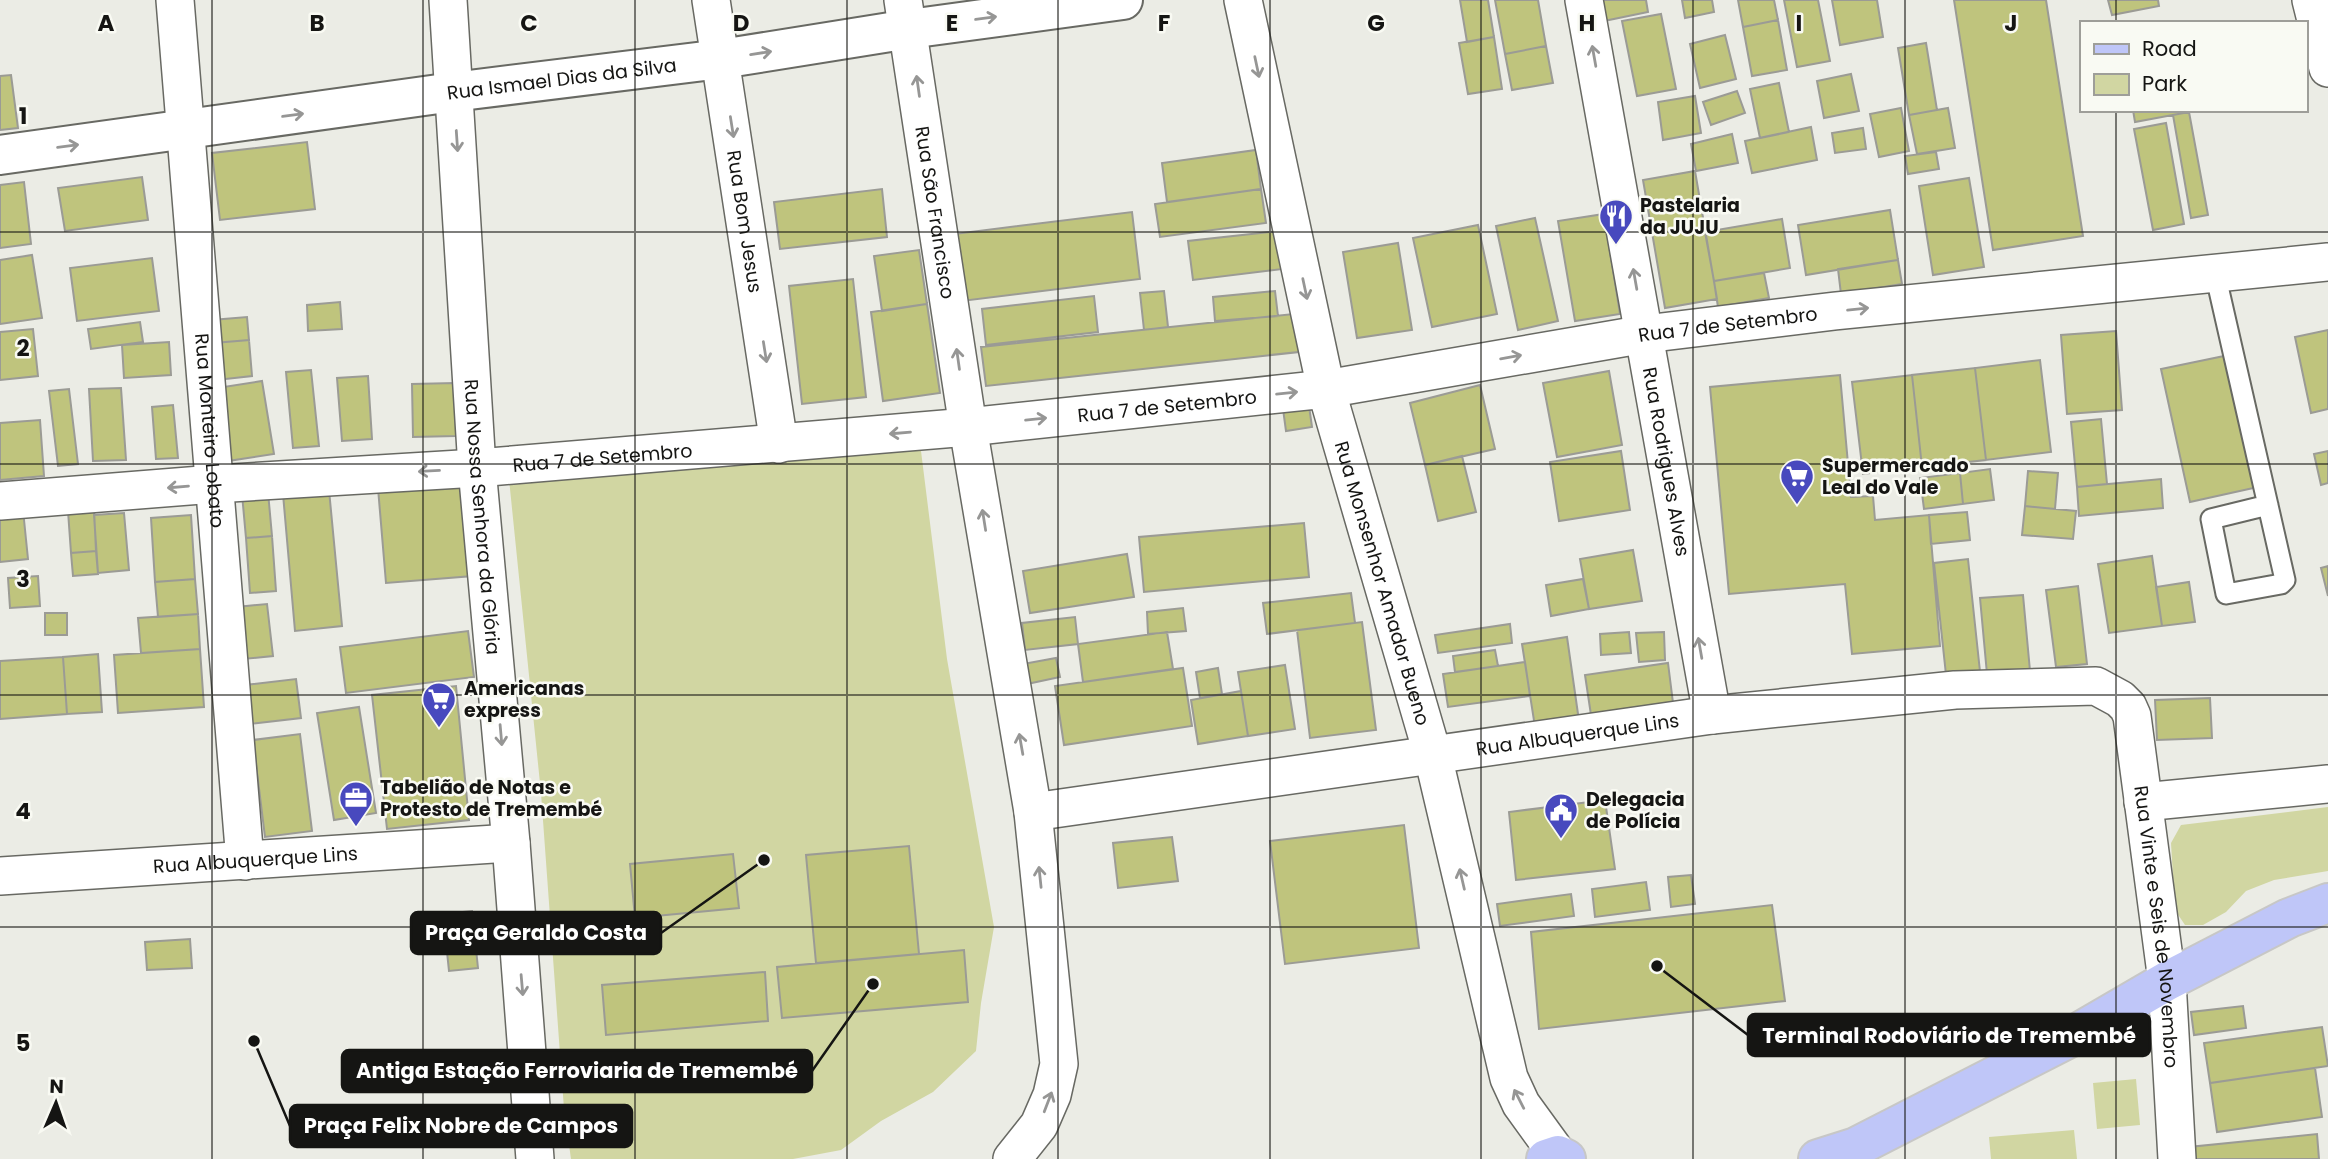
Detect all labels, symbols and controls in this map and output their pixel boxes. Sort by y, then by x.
text: A [98,7,115,39]
text: B [309,7,325,39]
text: C [520,7,538,39]
text: D [733,7,749,39]
text: E [946,7,958,39]
text: F [1158,7,1170,39]
text: G [1367,7,1385,39]
text: H [1579,7,1595,39]
text: I [1796,7,1802,39]
text: J [2004,7,2018,39]
one-way arrow [974,12,997,25]
legend [2080,21,2307,112]
text: Road [2142,34,2197,63]
one-way arrow [1587,45,1600,68]
one-way arrow [749,46,772,59]
street label: Rua Ismael Dias da Silva [445,51,678,106]
one-way arrow [1251,55,1264,78]
text: Park [2142,69,2187,98]
one-way arrow [911,75,924,97]
text: 1 [19,100,27,132]
one-way arrow [281,108,304,121]
one-way arrow [725,115,738,138]
street label: Rua São Francisco [909,124,962,301]
one-way arrow [450,130,463,153]
one-way arrow [56,139,79,152]
street label: Rua Bom Jesus [721,148,769,295]
place label: Pastelaria da JUJU [1640,192,1740,241]
restaurant icon: Pastelaria da JUJU [1597,197,1635,246]
one-way arrow [1628,268,1641,291]
one-way arrow [1299,277,1312,300]
street label: Rua 7 de Setembro [1636,300,1819,348]
one-way arrow [1846,302,1869,315]
text: 2 [16,332,30,364]
street label: Rua Monteiro Lobato [189,332,231,529]
one-way arrow [759,340,772,363]
one-way arrow [952,348,965,371]
one-way arrow [1499,350,1522,363]
street label: Rua Rodrigues Alves [1636,365,1697,558]
street label: Rua Nossa Senhora da Glória [458,378,507,656]
street label: Rua 7 de Setembro [1076,383,1258,429]
one-way arrow [1275,386,1298,399]
one-way arrow [1024,413,1047,426]
one-way arrow [890,427,912,440]
street label: Rua 7 de Setembro [511,437,693,478]
street label: Rua Monsenhor Amador Bueno [1328,438,1437,729]
place label: Supermercado Leal do Vale [1822,452,1969,501]
supermarket icon: Supermercado Leal do Vale [1778,457,1816,506]
one-way arrow [419,465,441,478]
one-way arrow [167,481,190,494]
one-way arrow [977,509,990,532]
text: 3 [16,563,30,595]
one-way arrow [1693,637,1706,660]
place label: Americanas express [464,675,584,724]
supermarket icon: Americanas express [420,680,458,729]
street label: Rua Albuquerque Lins [1474,706,1681,762]
one-way arrow [495,723,508,746]
one-way arrow [1014,733,1027,756]
place label: Tabelião de Notas e Protesto de Tremembé [380,774,603,823]
office icon: Tabelião de Notas e Protesto de Tremembé [337,779,375,828]
street label: Rua Vinte e Seis de Novembro [2128,784,2185,1069]
place label: Delegacia de Polícia [1586,786,1685,835]
public building icon: Delegacia de Polícia [1542,791,1580,840]
text: 4 [15,795,31,827]
street label: Rua Albuquerque Lins [152,839,359,880]
one-way arrow [1033,866,1046,889]
one-way arrow [1455,868,1468,891]
callout: Praça Geraldo Costa [411,912,661,954]
text: Praça Geraldo Costa [425,918,647,947]
one-way arrow [516,973,529,996]
callout: Terminal Rodoviário de Tremembé [1748,1014,2150,1056]
text: Terminal Rodoviário de Tremembé [1762,1021,2136,1050]
text: 5 [16,1027,30,1059]
callout: Antiga Estação Ferroviaria de Tremembé [342,1050,812,1092]
text: Antiga Estação Ferroviaria de Tremembé [356,1056,798,1085]
north arrow [21,1068,91,1138]
text: N [49,1073,64,1100]
one-way arrow [1512,1089,1526,1109]
one-way arrow [1043,1092,1056,1114]
callout: Praça Felix Nobre de Campos [290,1105,632,1147]
text: Praça Felix Nobre de Campos [304,1111,618,1140]

